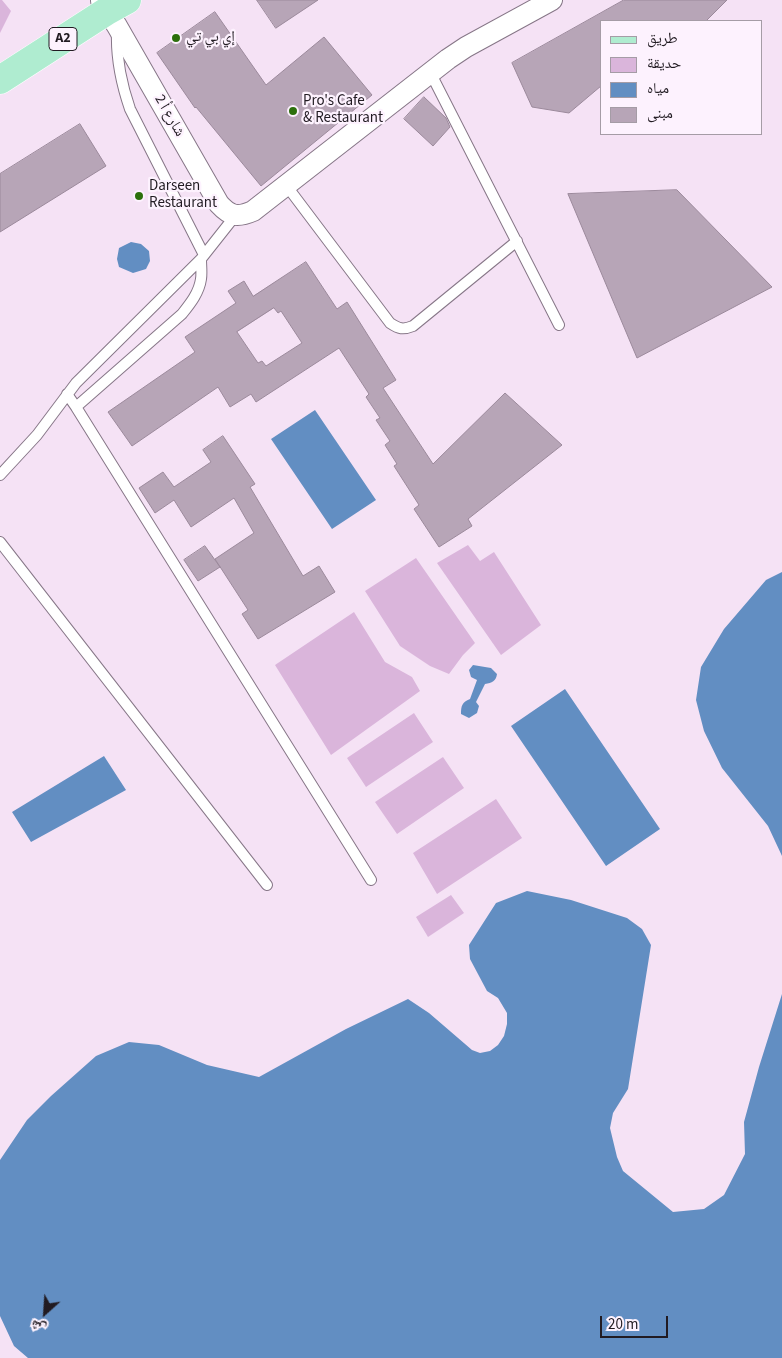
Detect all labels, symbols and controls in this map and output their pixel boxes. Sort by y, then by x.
legend [600,20,762,135]
road number: A2 [49,28,77,50]
text: طريق [647,28,678,49]
place label: إي بي تي [186,29,235,47]
marker: إي بي تي [170,32,182,44]
text: حديقة [647,53,681,74]
text: مياه [647,78,669,99]
street label: شارع أ 2 [150,92,188,140]
place label: Pro's Cafe & Restaurant [303,93,383,128]
text: مبنى [647,103,673,124]
marker: Pro's Cafe & Restaurant [287,105,299,117]
place label: Darseen Restaurant [149,178,217,213]
marker: Darseen Restaurant [133,190,145,202]
north arrow [20,1288,70,1338]
scale bar [602,1306,670,1338]
text: ش [27,1314,49,1339]
text: 20 m [608,1314,638,1335]

